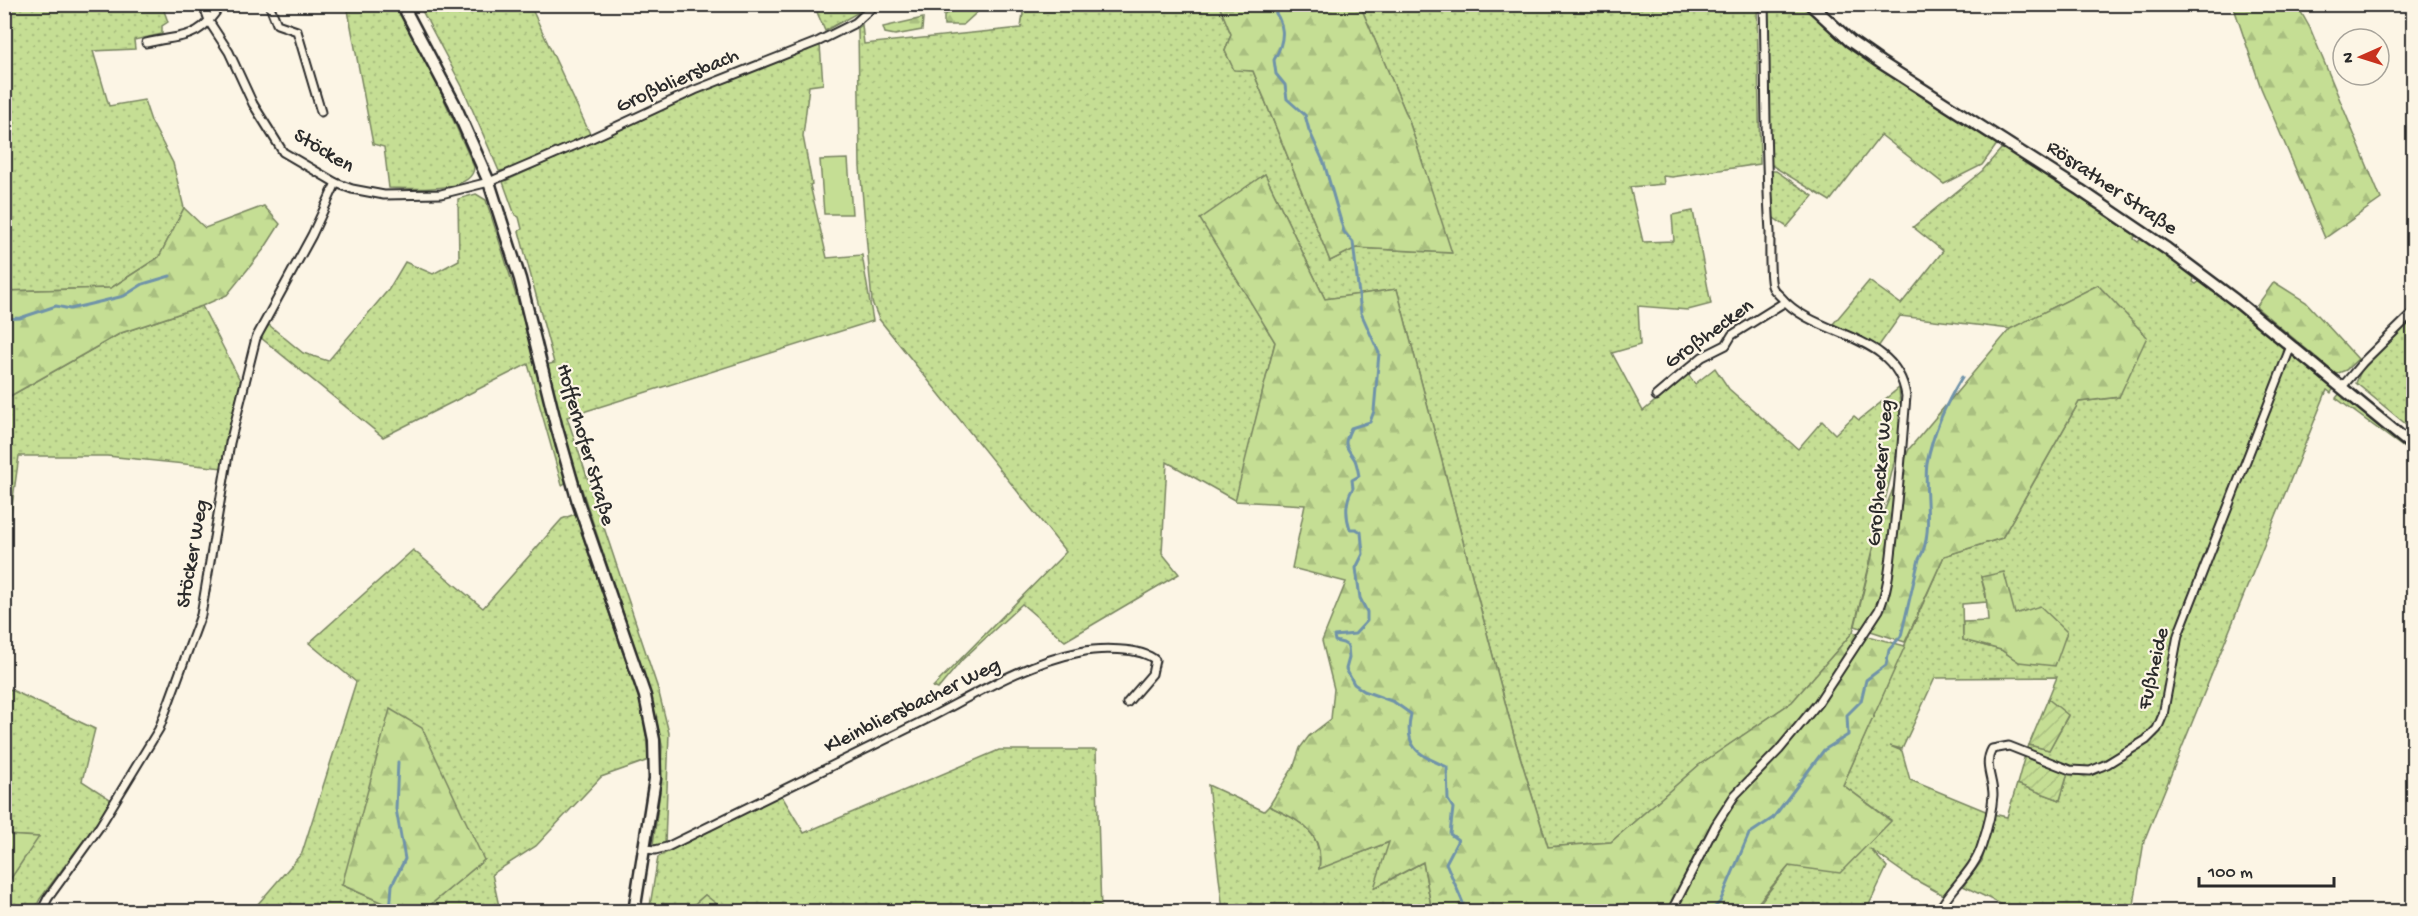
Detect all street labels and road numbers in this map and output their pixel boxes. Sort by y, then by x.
street label: Großbliersbach [613,44,743,120]
street label: Stöcken [288,124,358,180]
street label: Rösrather Straße [2041,136,2182,243]
street label: Großhecken [1661,294,1759,376]
street label: Hofferhofer Straße [549,361,619,530]
street label: Großhecker Weg [1863,399,1901,547]
street label: Stöcker Weg [172,498,216,610]
street label: Fußheide [2133,625,2177,713]
street label: Kleinbliersbacher Weg [821,653,1005,761]

